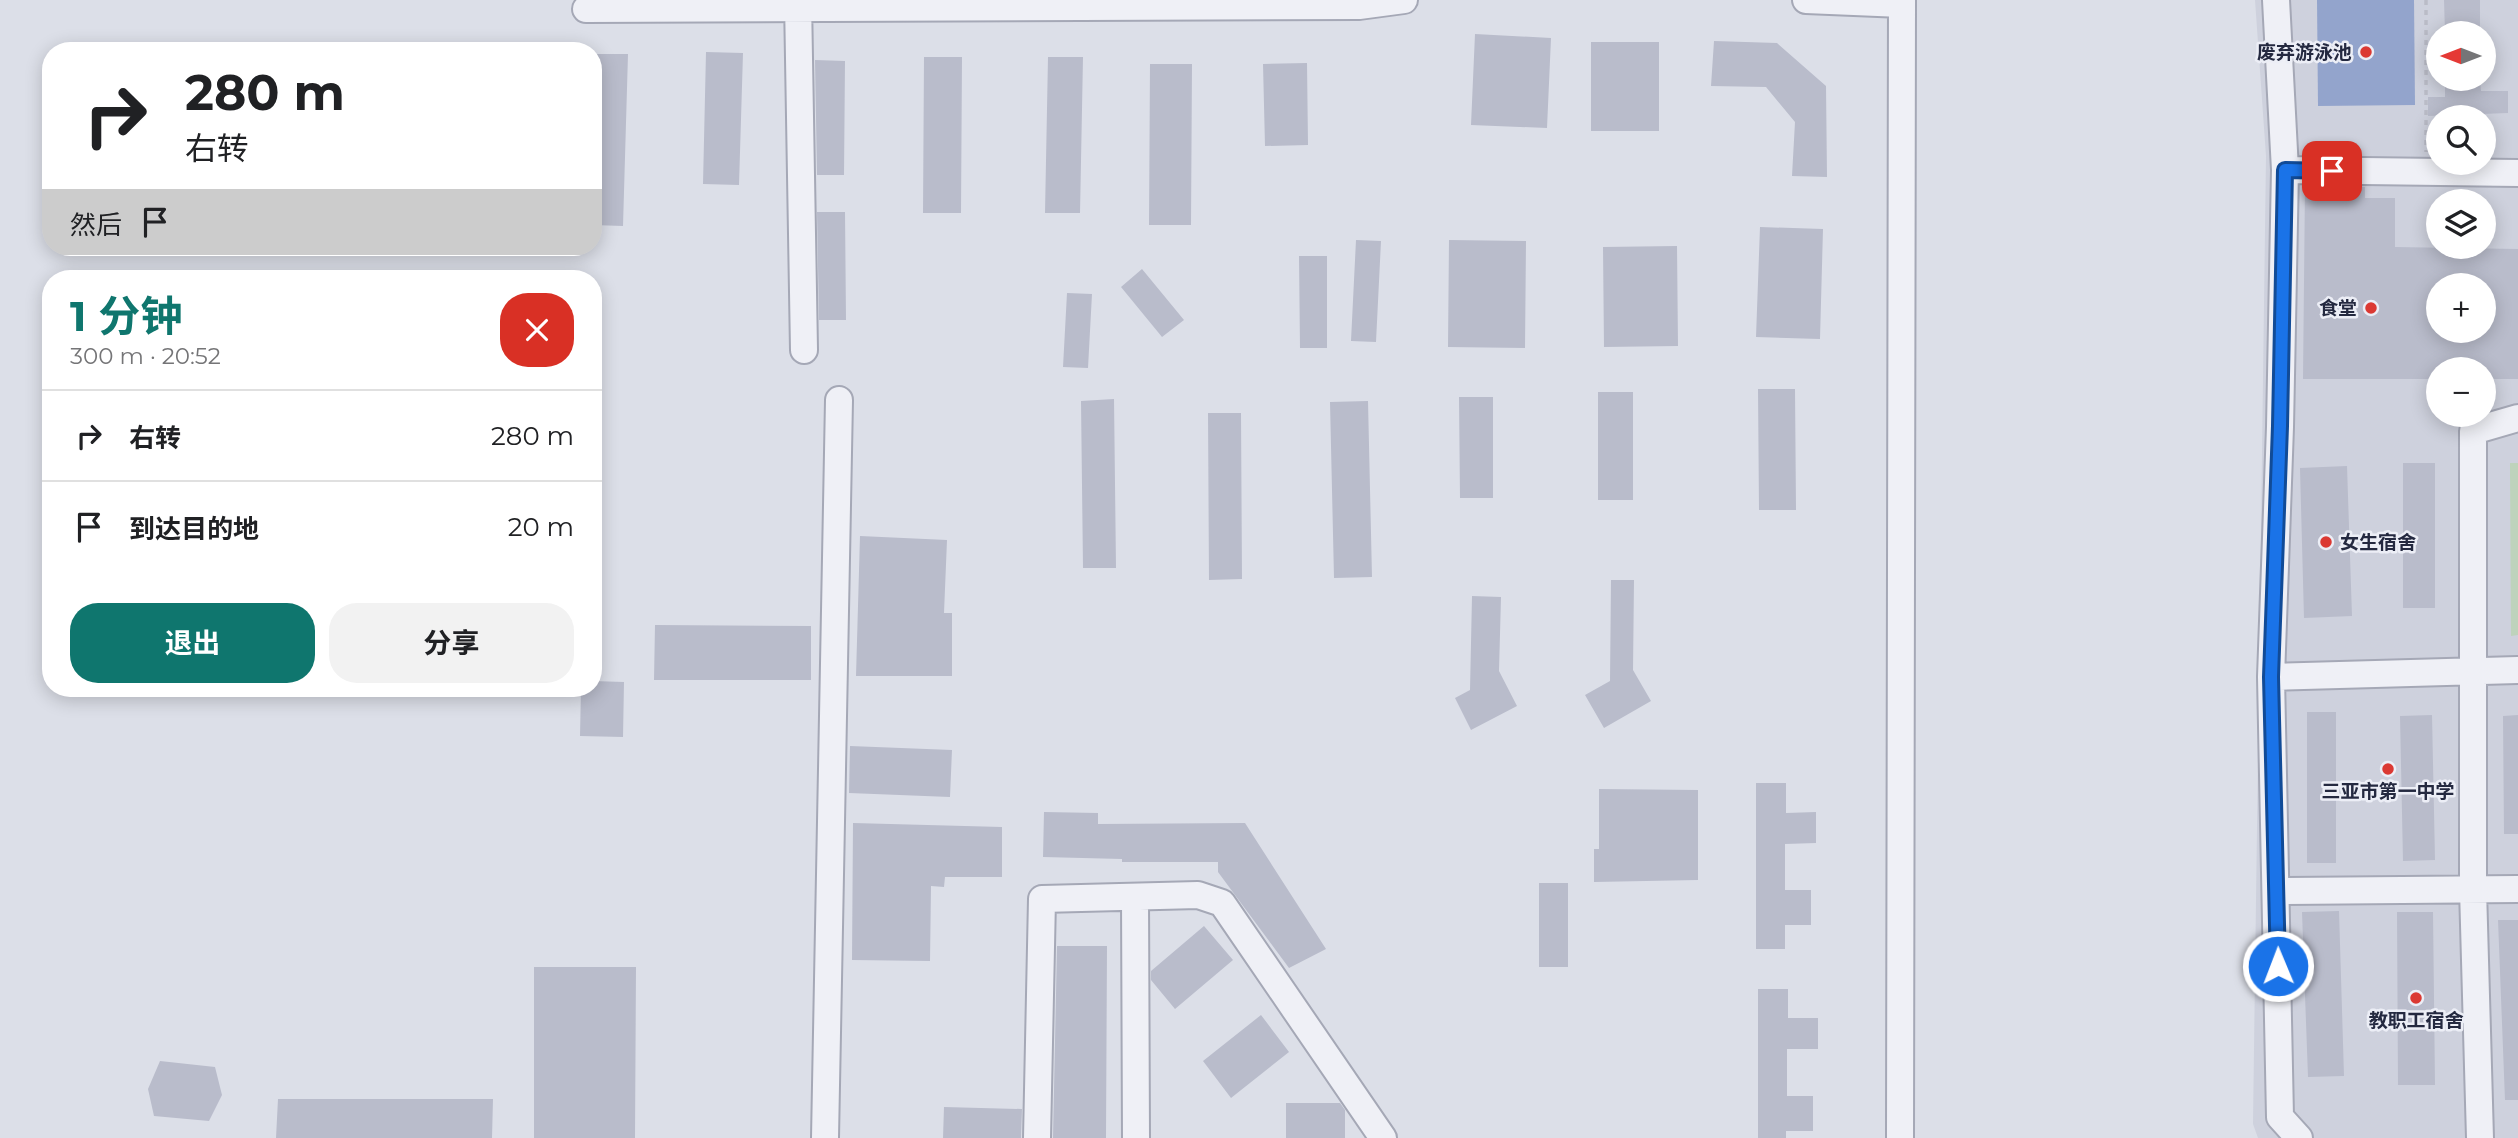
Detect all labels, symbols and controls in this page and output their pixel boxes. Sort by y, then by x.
north arrow [2426,21,2496,91]
map controls [2426,21,2496,427]
place label: 废弃游泳池 [2257,41,2352,64]
marker: 废弃游泳池 [2358,44,2374,60]
text: 280 m [185,63,345,122]
icon: right [70,70,161,161]
button: search [2426,105,2496,175]
text: 右转 [185,129,249,168]
pin [2302,141,2362,201]
icon: arrive [2313,152,2351,190]
button: layers [2426,189,2496,259]
icon: arrive [136,203,174,241]
text: 然后 [70,209,122,241]
button: + [2426,273,2496,343]
text: 1 分钟 [70,290,182,342]
button: close [500,293,574,367]
place label: 食堂 [2319,297,2357,320]
marker: 食堂 [2363,300,2379,316]
text: 300 m · 20:52 [70,342,221,370]
button: − [2426,357,2496,427]
icon: right [70,417,108,455]
text: 280 m [491,420,574,452]
text: 右转 [129,422,181,454]
icon: arrive [70,508,108,546]
text: 20 m [508,511,574,543]
text: 到达目的地 [129,513,259,545]
place label: 女生宿舍 [2340,531,2416,554]
marker: 女生宿舍 [2318,534,2334,550]
button: 退出 [70,603,315,683]
button: 分享 [329,603,574,683]
marker: 三亚市第一中学 [2380,761,2396,777]
place label: 三亚市第一中学 [2321,780,2455,803]
position arrow [2241,929,2315,1003]
marker: 教职工宿舍 [2408,990,2424,1006]
place label: 教职工宿舍 [2368,1009,2464,1032]

